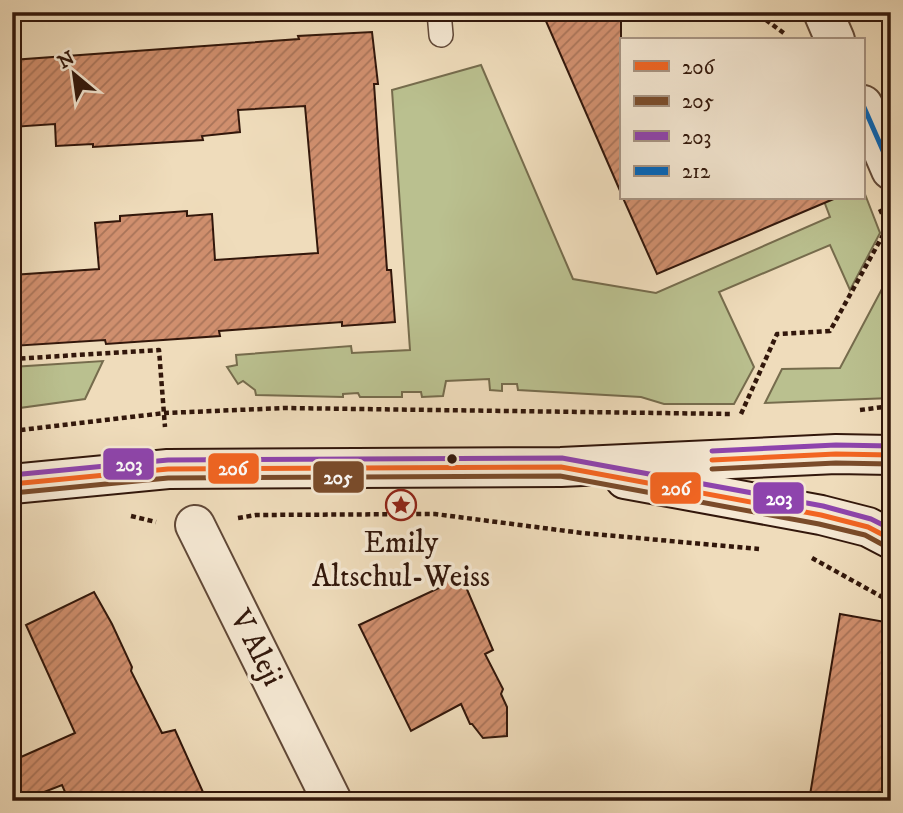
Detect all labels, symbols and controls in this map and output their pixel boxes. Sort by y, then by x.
north arrow [38,38,108,108]
legend [620,38,864,200]
text: N [54,46,79,74]
text: 206 [682,55,716,81]
text: 205 [682,89,714,115]
text: 203 [682,125,711,151]
text: 212 [682,159,711,185]
line badge: 203 [102,447,155,481]
line badge: 206 [207,452,260,485]
unlabelled marker [445,452,459,466]
text: 203 [116,454,142,477]
text: 206 [218,458,249,481]
line badge: 205 [312,460,365,494]
text: 205 [323,467,353,490]
line badge: 206 [649,471,702,505]
text: 206 [661,478,692,501]
line badge: 203 [752,481,805,515]
place icon: Emily Altschul-Weiss [384,488,418,522]
text: 203 [766,488,792,511]
place label: Emily Altschul-Weiss [312,525,490,596]
street label: V Aleji [221,603,291,692]

